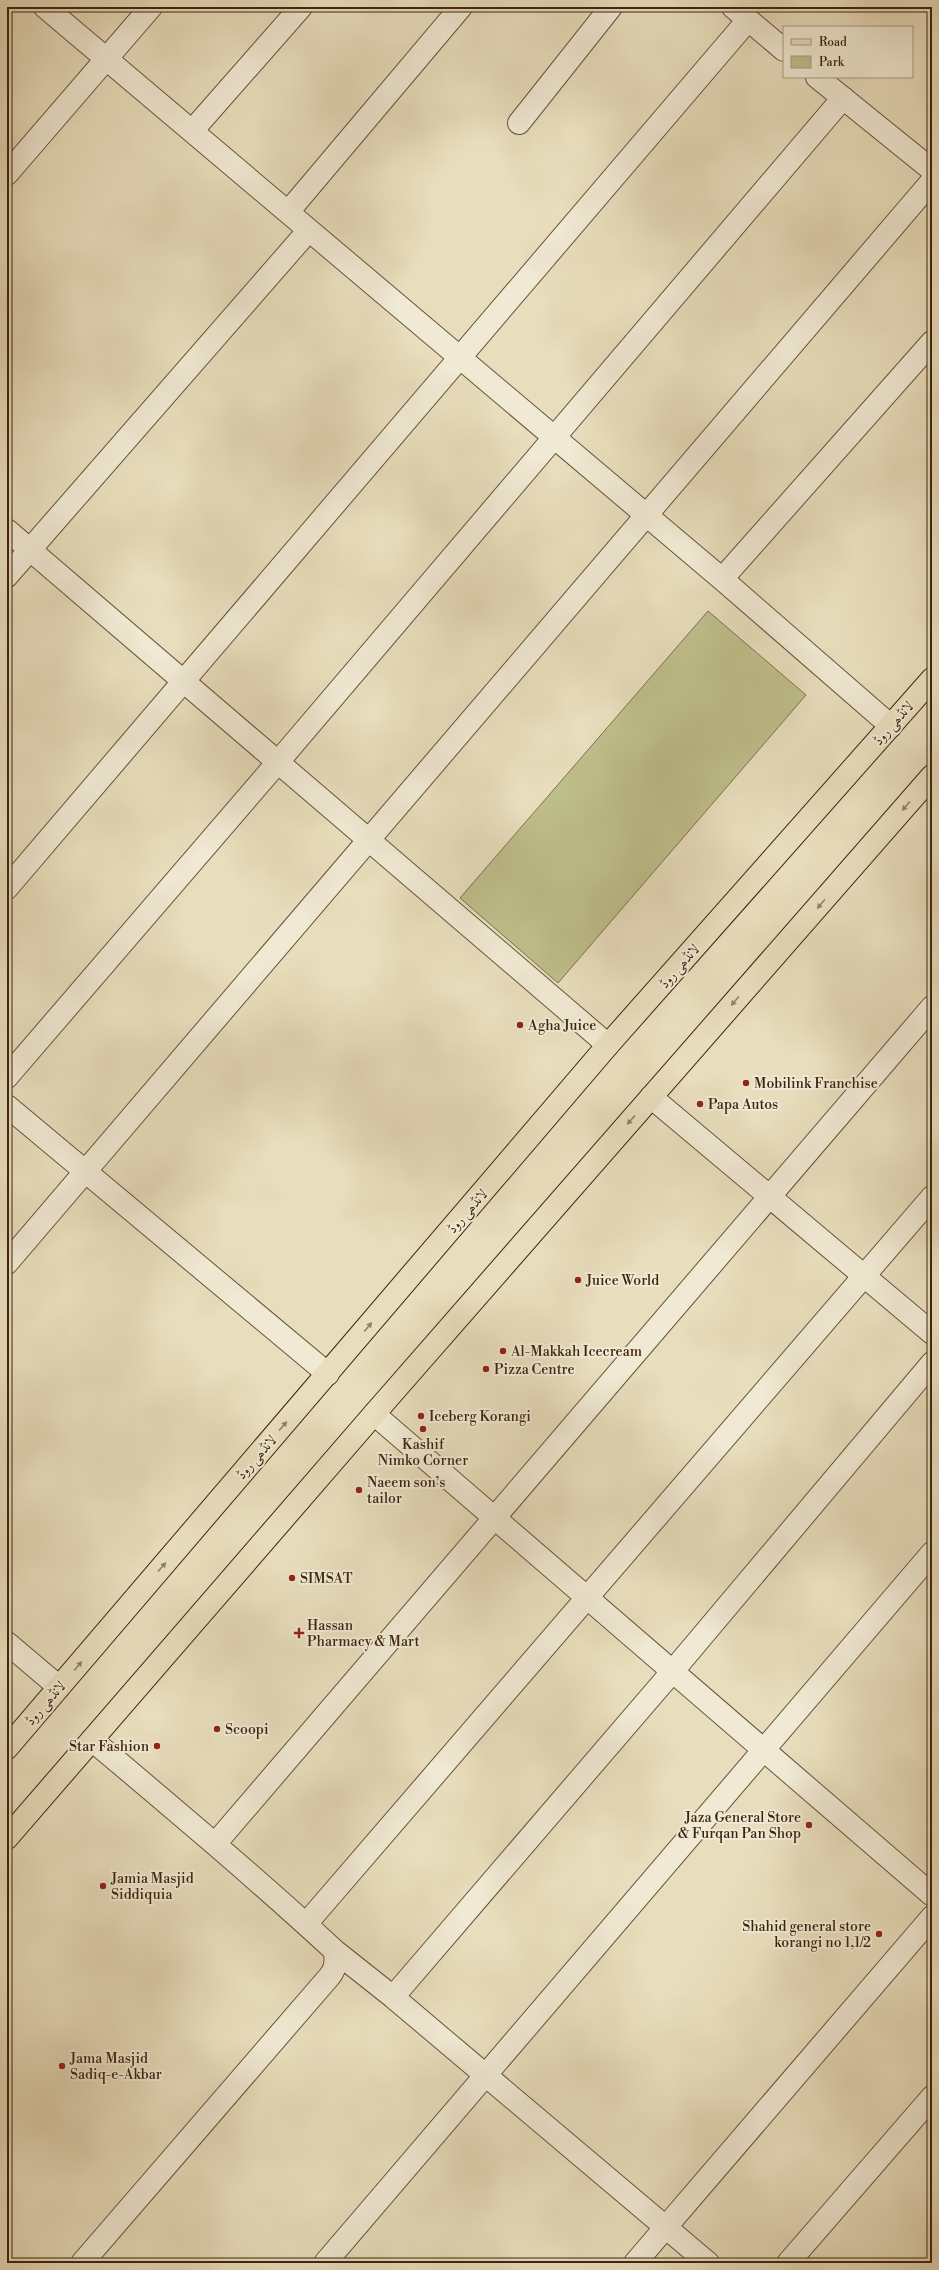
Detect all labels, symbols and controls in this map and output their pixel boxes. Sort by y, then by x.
legend [783,26,913,78]
text: Road [819,35,847,50]
text: Park [819,55,845,70]
street label: لانڈھی روڈ [870,698,918,750]
one-way arrow [902,800,911,811]
one-way arrow [816,898,825,909]
street label: لانڈھی روڈ [656,941,704,993]
one-way arrow [731,996,740,1007]
place label: Agha Juice [527,1017,596,1035]
marker: Agha Juice [515,1020,525,1030]
place label: Mobilink Franchise [754,1075,878,1093]
marker: Mobilink Franchise [741,1078,751,1088]
place label: Papa Autos [708,1096,778,1114]
marker: Papa Autos [695,1099,705,1109]
one-way arrow [627,1115,636,1126]
street label: لانڈھی روڈ [444,1186,492,1238]
place label: Juice World [585,1272,659,1290]
marker: Juice World [573,1275,583,1285]
one-way arrow [363,1321,372,1332]
place label: Al-Makkah Icecream [510,1343,642,1361]
marker: Al-Makkah Icecream [498,1346,508,1356]
place label: Pizza Centre [494,1361,575,1379]
marker: Pizza Centre [481,1364,491,1374]
place label: Iceberg Korangi [429,1408,531,1426]
marker: Iceberg Korangi [416,1411,426,1421]
one-way arrow [279,1420,288,1431]
marker: Kashif Nimko Corner [418,1424,428,1434]
street label: لانڈھی روڈ [233,1432,281,1484]
place label: Kashif Nimko Corner [378,1436,468,1470]
place label: Naeem son’s tailor [367,1474,445,1508]
marker: Naeem son’s tailor [354,1485,364,1495]
one-way arrow [158,1561,167,1572]
place label: SIMSAT [300,1570,353,1588]
marker: SIMSAT [287,1573,297,1583]
place label: Hassan Pharmacy & Mart [307,1617,419,1651]
marker: Hassan Pharmacy & Mart [294,1628,304,1638]
one-way arrow [73,1660,82,1671]
street label: لانڈھی روڈ [22,1678,70,1730]
place label: Scoopi [225,1721,269,1739]
marker: Scoopi [212,1724,222,1734]
place label: Star Fashion [69,1738,150,1756]
marker: Star Fashion [152,1741,162,1751]
place label: Jaza General Store & Furqan Pan Shop [678,1809,801,1843]
marker: Jaza General Store & Furqan Pan Shop [804,1820,814,1830]
place label: Jamia Masjid Siddiquia [110,1870,194,1904]
marker: Jamia Masjid Siddiquia [98,1881,108,1891]
place label: Shahid general store korangi no 1,1/2 [742,1918,871,1952]
marker: Shahid general store korangi no 1,1/2 [874,1929,884,1939]
place label: Jama Masjid Sadiq-e-Akbar [69,2050,162,2084]
marker: Jama Masjid Sadiq-e-Akbar [57,2061,67,2071]

